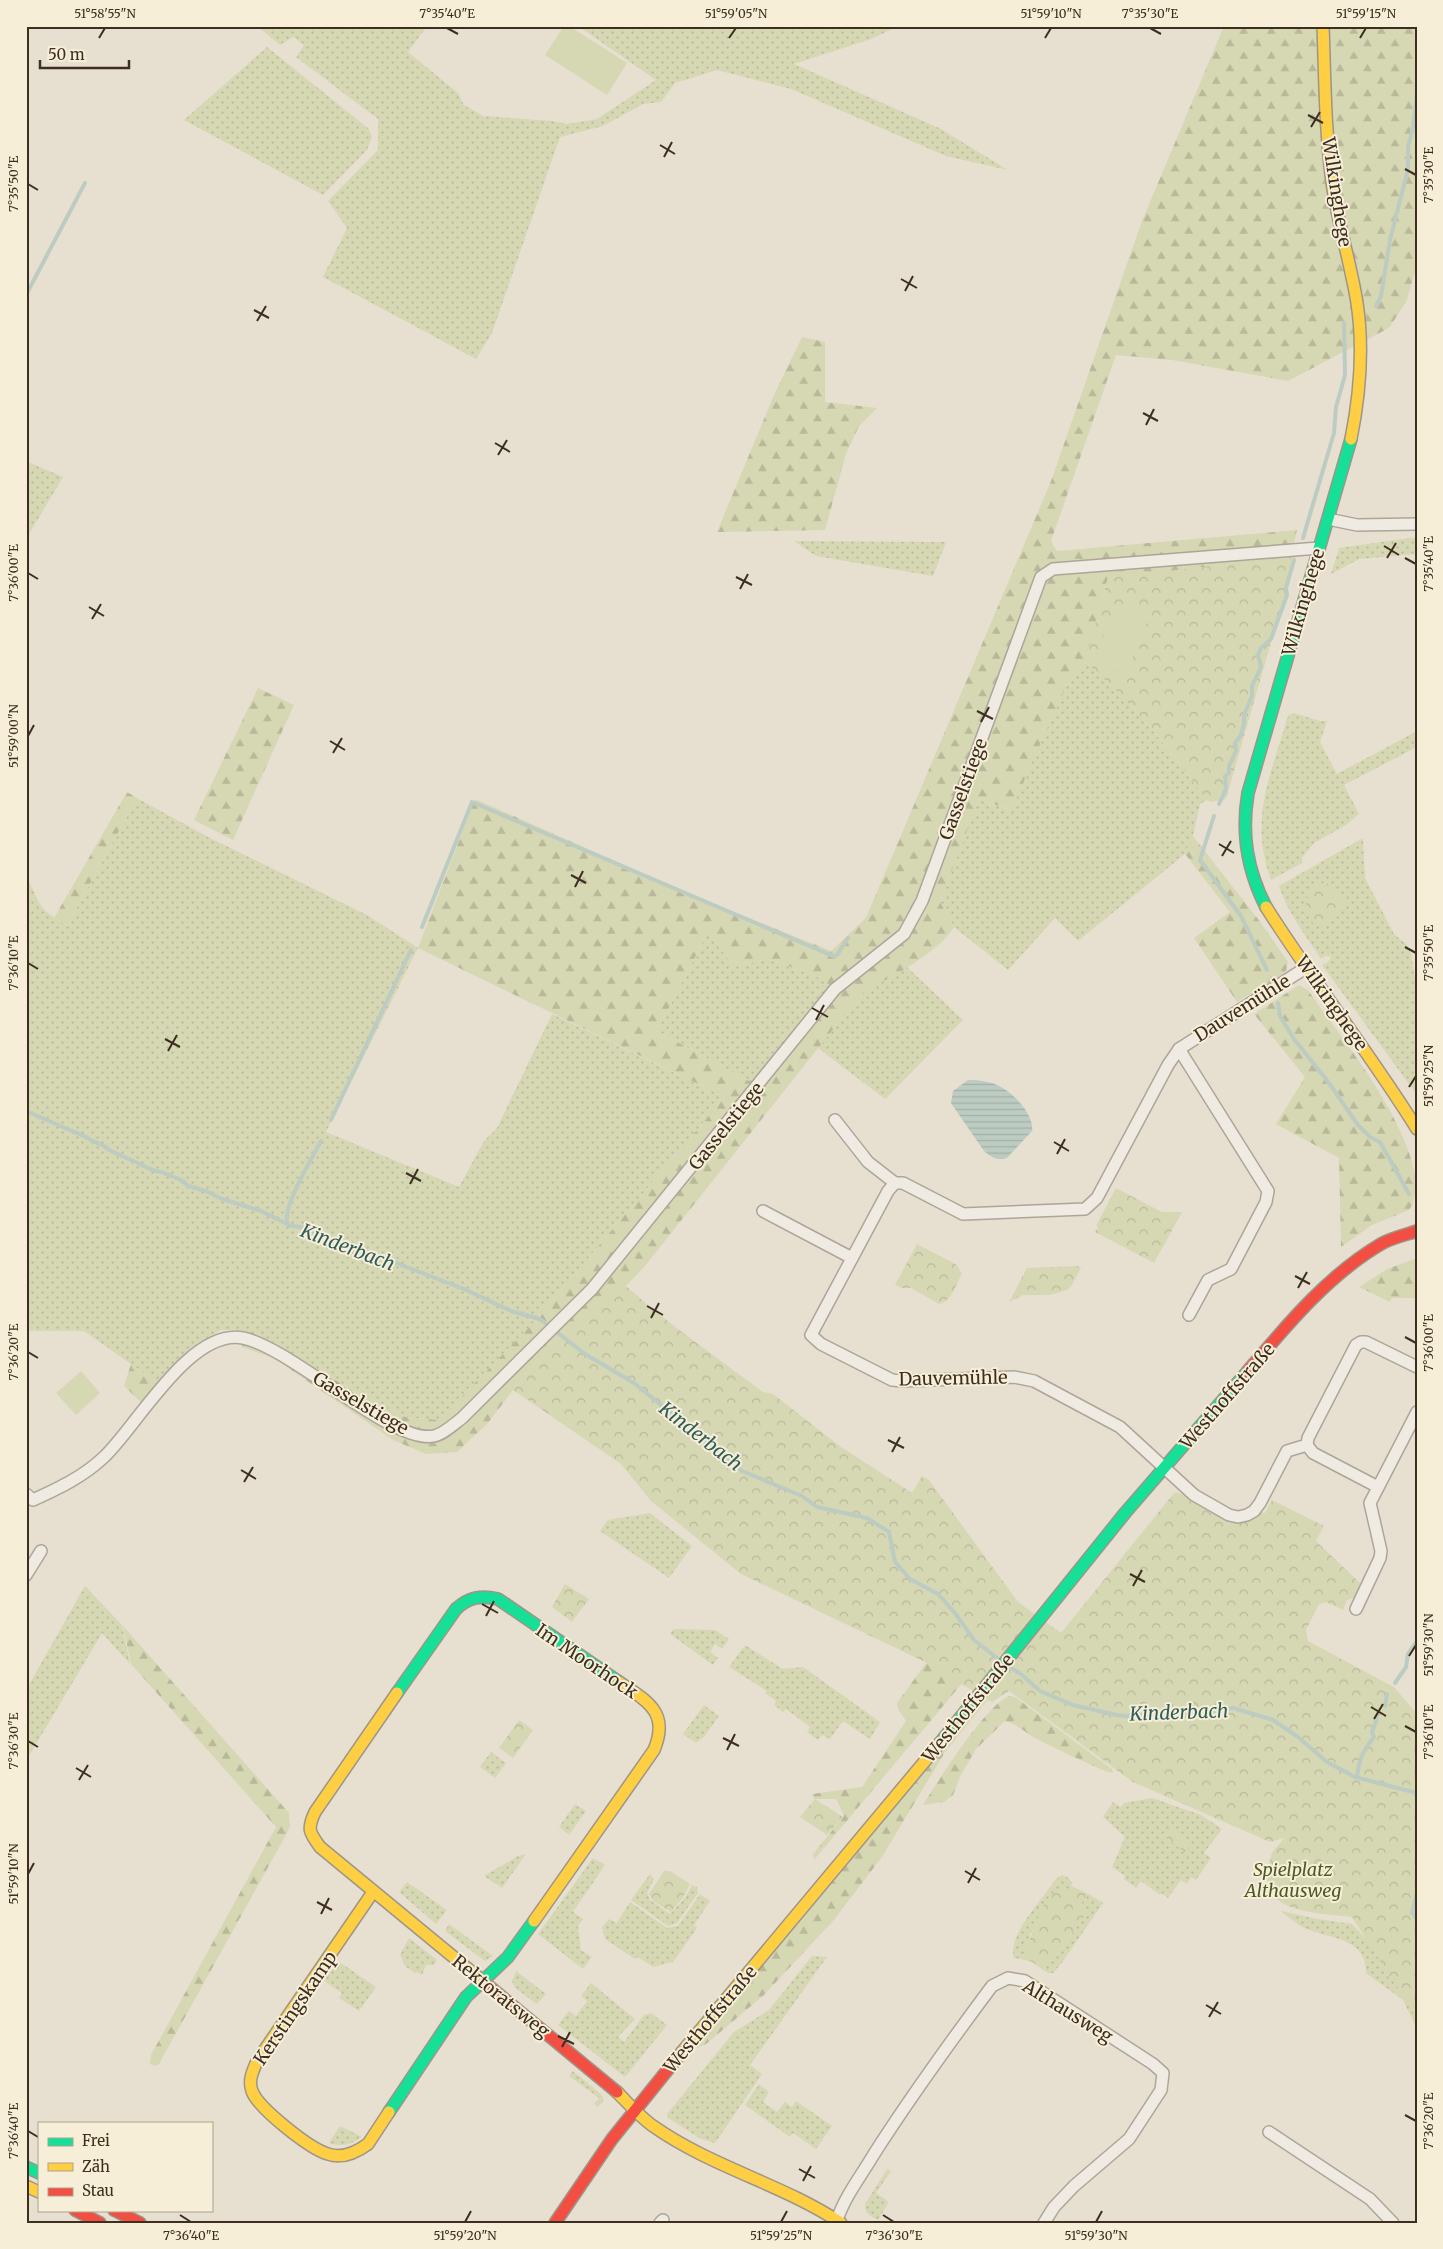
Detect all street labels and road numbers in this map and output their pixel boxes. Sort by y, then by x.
street label: Wilkinghege [1317,135,1357,248]
street label: Wilkinghege [1276,546,1329,659]
street label: Gasselstiege [934,735,992,843]
street label: Wilkinghege [1290,950,1373,1055]
street label: Dauvemühle [1190,969,1294,1047]
street label: Gasselstiege [683,1077,769,1175]
street label: Westhoffstraße [1174,1338,1279,1455]
street label: Gasselstiege [309,1366,413,1440]
street label: Dauvemühle [898,1366,1008,1390]
street label: Im Moorhock [532,1618,643,1704]
street label: Westhoffstraße [916,1649,1019,1768]
street label: Kerstingskamp [248,1947,342,2069]
street label: Rektoratsweg [448,1950,555,2042]
street label: Westhoffstraße [658,1961,762,2078]
street label: Althausweg [1018,1974,1117,2048]

